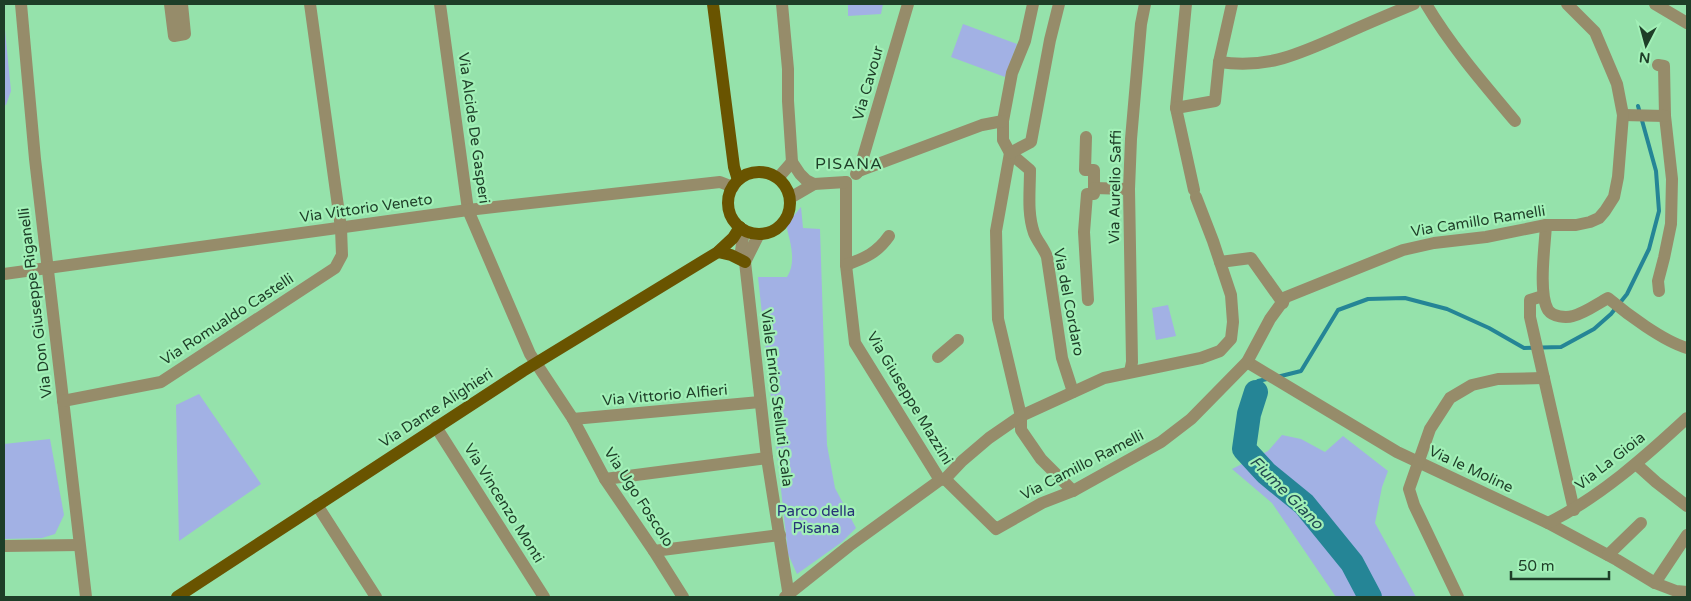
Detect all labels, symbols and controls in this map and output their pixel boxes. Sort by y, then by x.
north arrow [1621,20,1671,70]
street label: Via Cavour [849,43,887,122]
text: N [1638,48,1651,66]
street label: Via Alcide De Gasperi [454,51,494,205]
street label: Via Aurelio Saffi [1105,130,1125,244]
district label: PISANA [815,154,883,174]
street label: Via Vittorio Veneto [299,190,433,226]
street label: Via Camillo Ramelli [1410,201,1546,241]
street label: Via Don Giuseppe Riganelli [14,207,56,399]
street label: Via del Cordaro [1050,247,1088,357]
street label: Via Romualdo Castelli [157,269,297,369]
street label: Viale Enrico Stelluti Scala [757,308,797,488]
street label: Via Giuseppe Mazzini [863,328,957,468]
street label: Via Dante Alighieri [376,365,496,451]
street label: Via Vittorio Alfieri [602,381,728,409]
street label: Via Camillo Ramelli [1017,426,1147,504]
street label: Via La Gioia [1571,428,1649,494]
street label: Via Vincenzo Monti [460,440,548,566]
street label: Via le Moline [1426,442,1516,496]
street label: Via Ugo Foscolo [600,444,678,550]
water label: Fiume Giano [1245,452,1328,535]
park label: Parco della Pisana [777,502,855,537]
scale bar [1511,548,1608,580]
text: 50 m [1518,557,1555,575]

